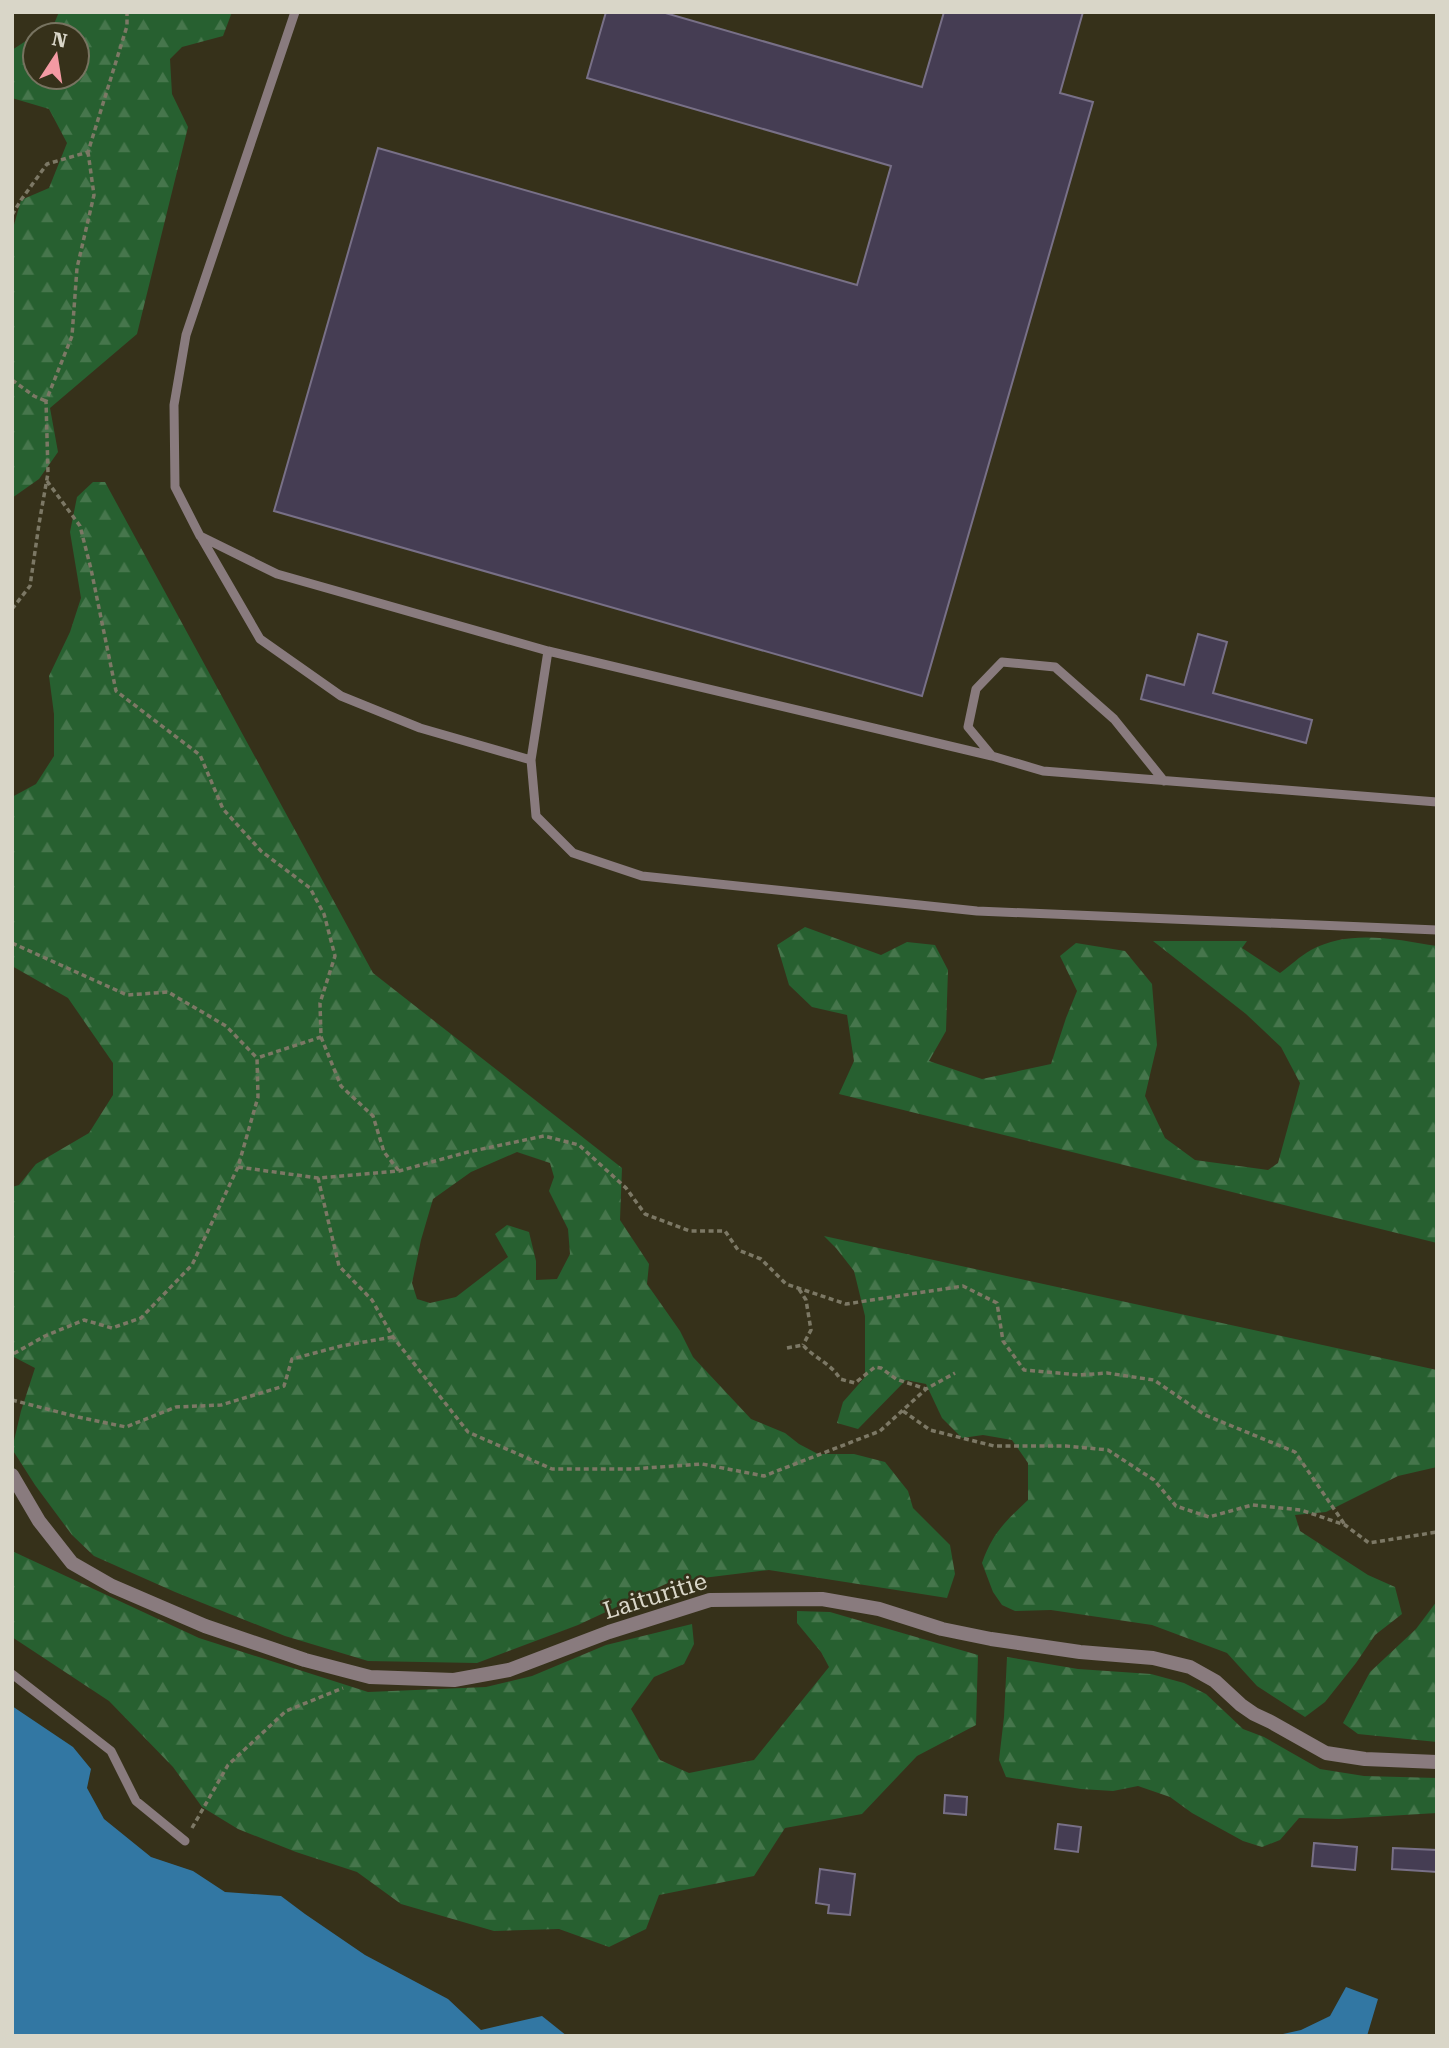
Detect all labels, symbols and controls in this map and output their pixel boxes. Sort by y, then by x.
north arrow [21,21,91,91]
text: N [50,27,69,53]
street label: Laituritie [600,1567,710,1625]

